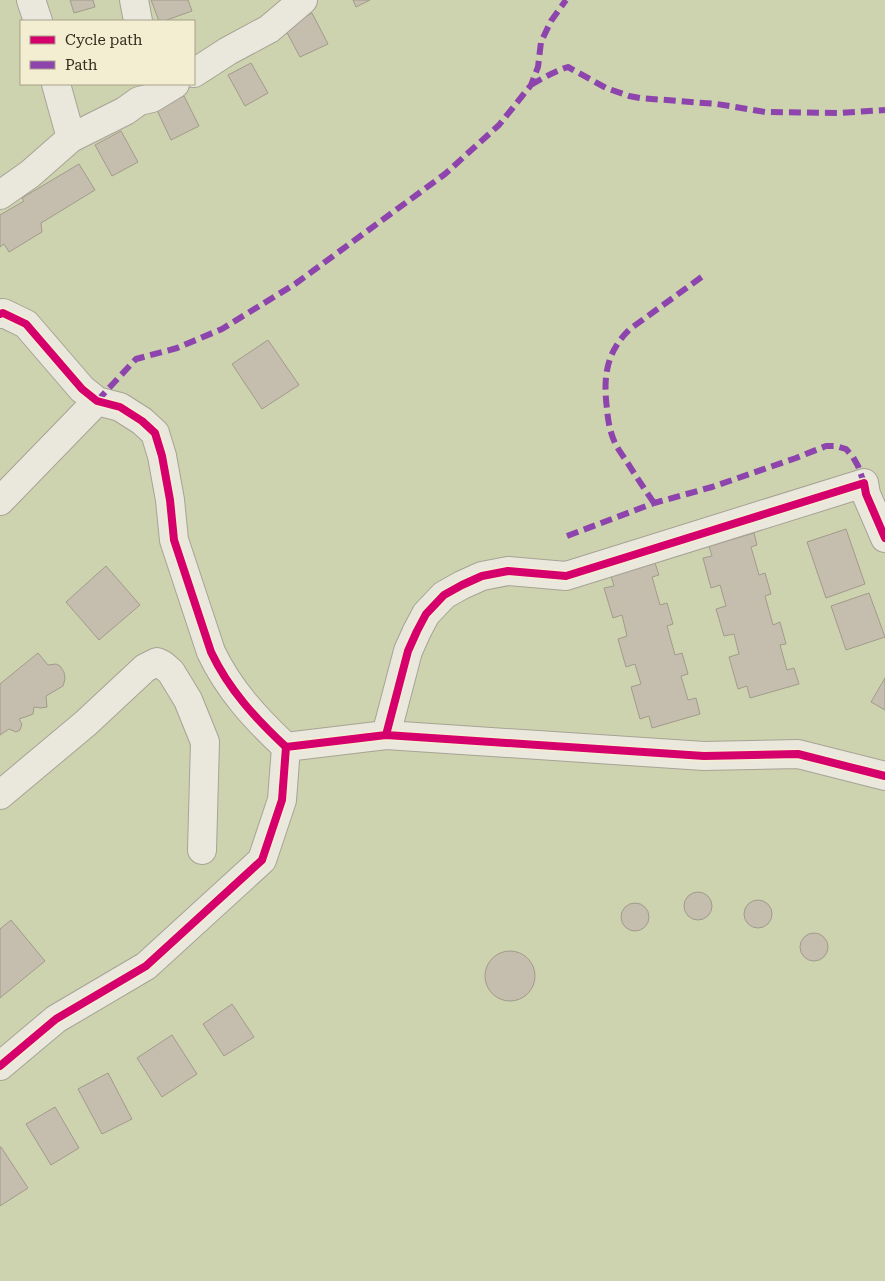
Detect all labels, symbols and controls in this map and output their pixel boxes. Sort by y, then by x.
legend [20,20,195,85]
text: Cycle path [65,31,143,49]
text: Path [65,56,98,74]

